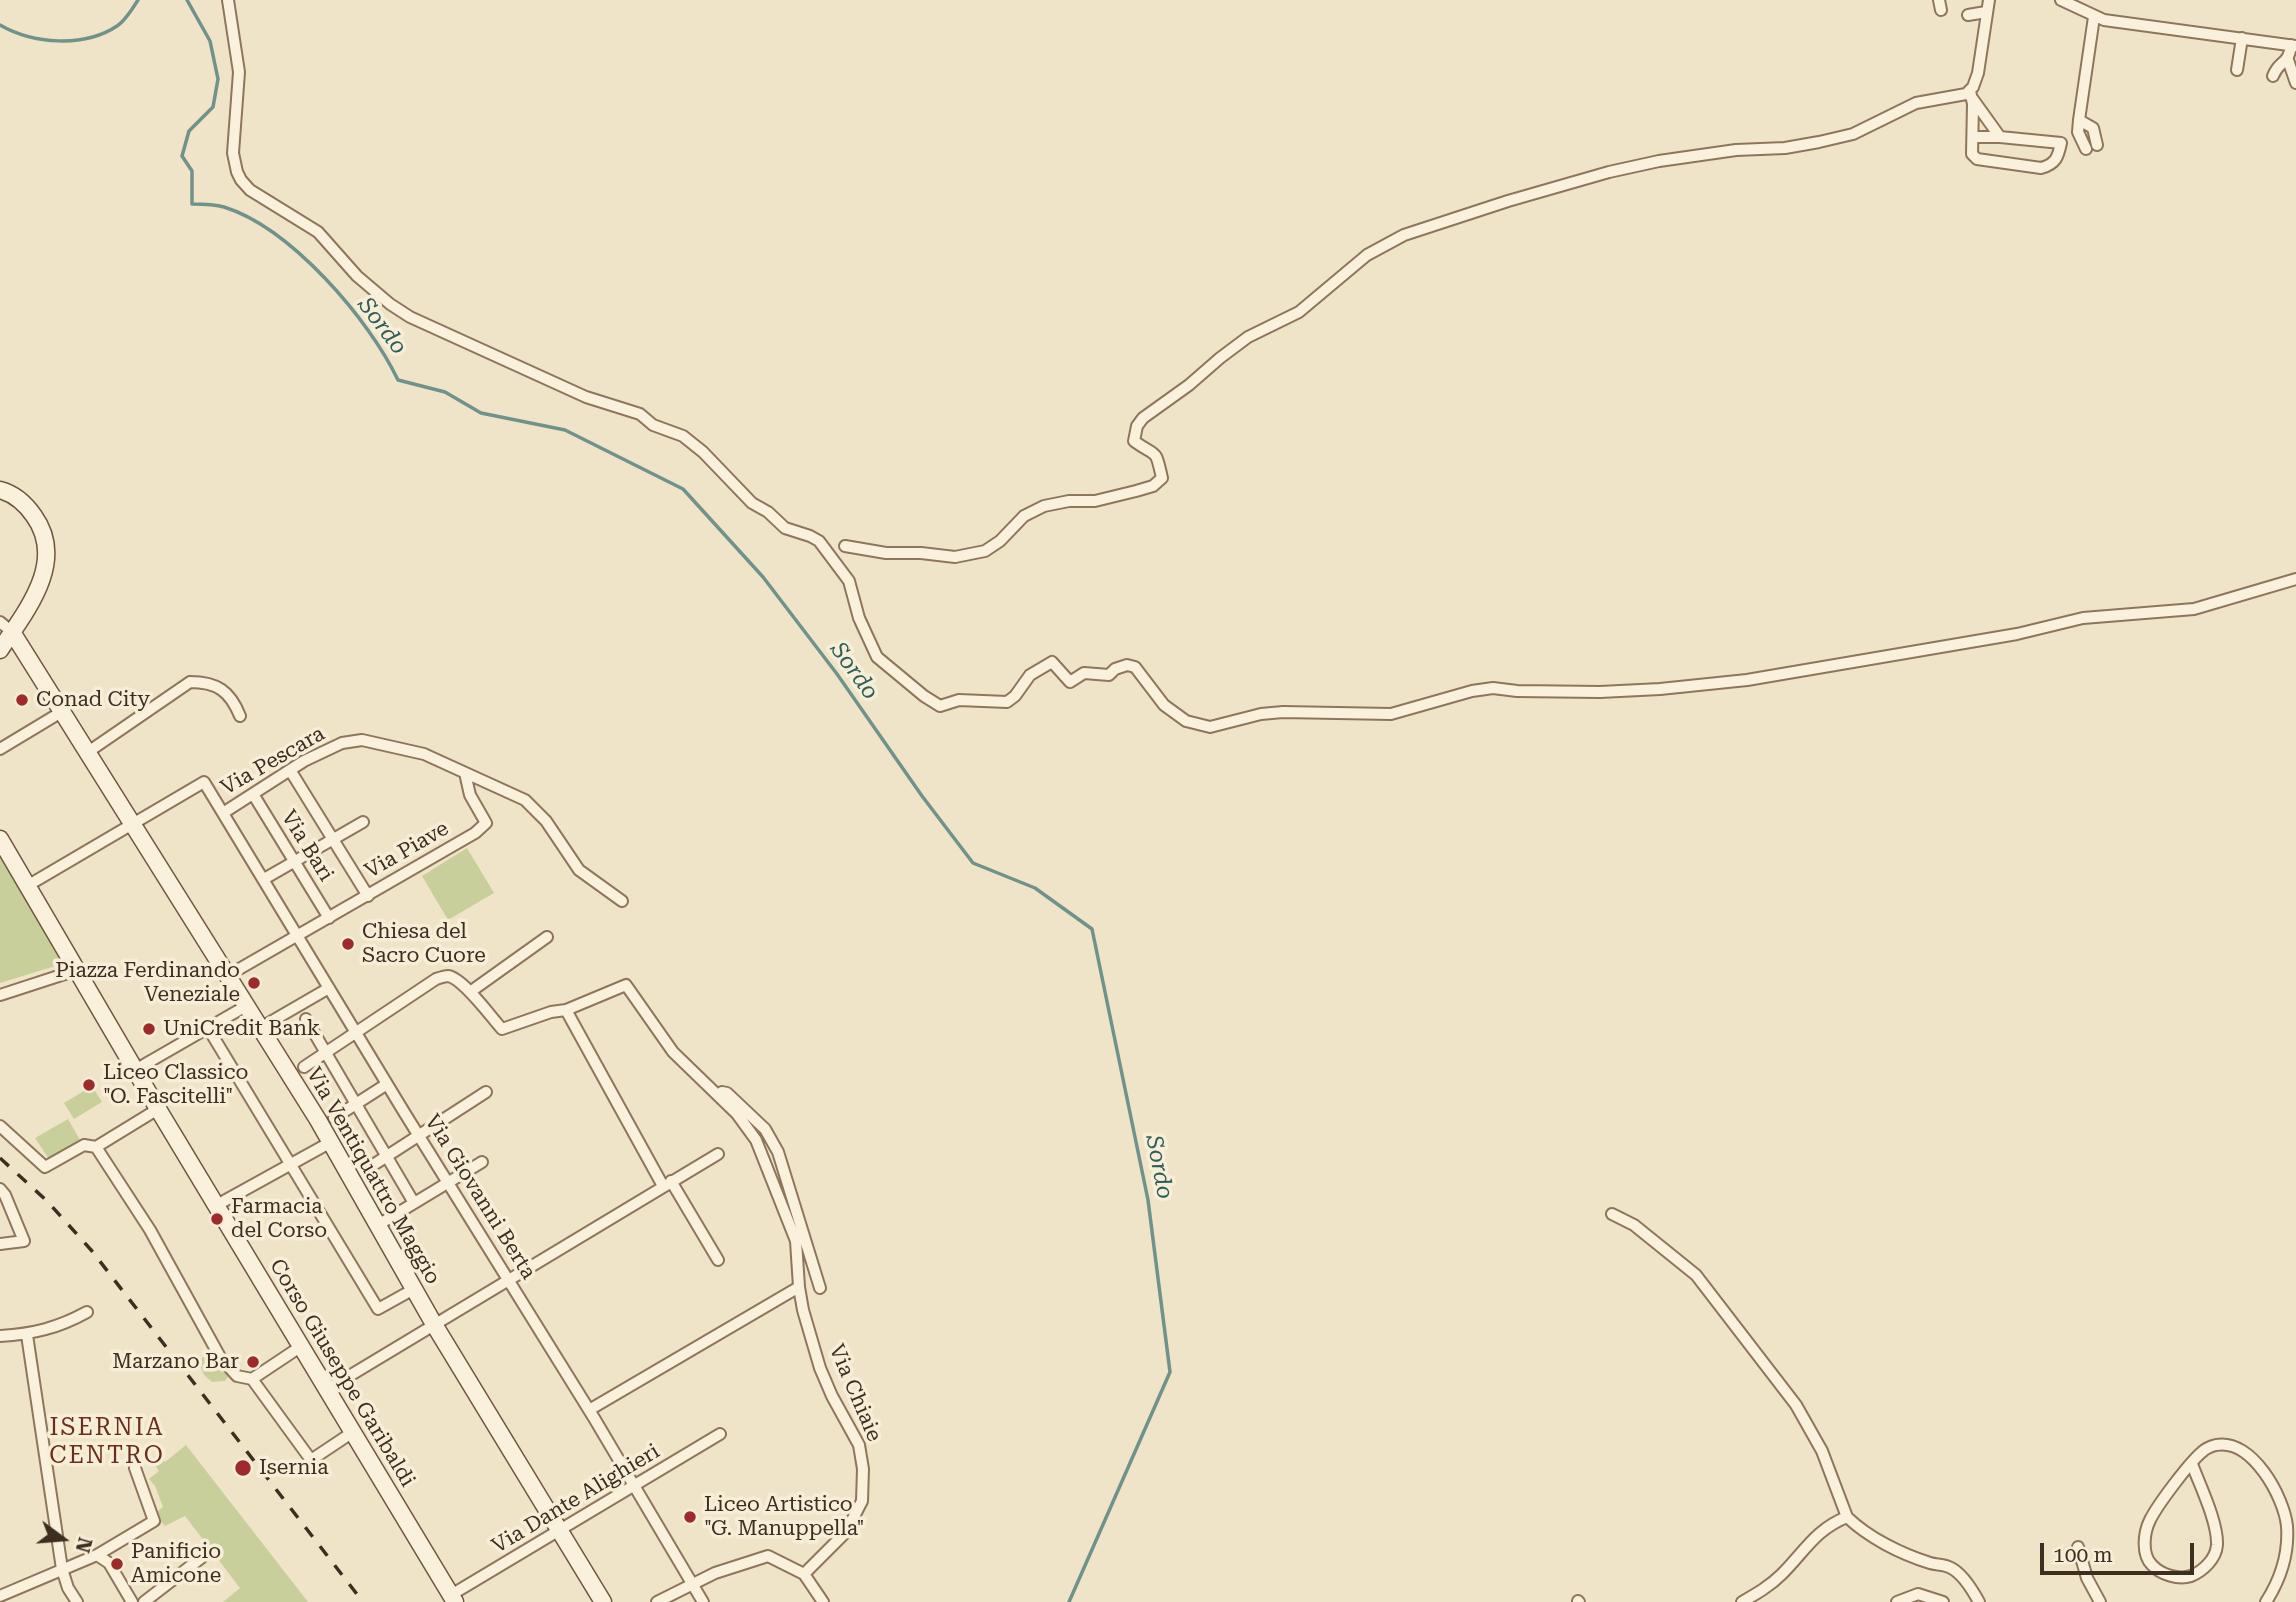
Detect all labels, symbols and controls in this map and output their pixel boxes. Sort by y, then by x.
water label: Sordo [352,292,412,360]
water label: Sordo [824,637,884,705]
place label: Conad City [36,687,150,713]
marker: Conad City [14,692,30,708]
street label: Via Pescara [217,721,329,801]
street label: Via Bari [275,806,339,886]
street label: Via Piave [361,816,453,884]
place label: Chiesa del Sacro Cuore [362,919,486,969]
marker: Chiesa del Sacro Cuore [340,936,356,952]
place label: Piazza Ferdinando Veneziale [55,958,240,1008]
marker: Piazza Ferdinando Veneziale [246,975,262,991]
place label: UniCredit Bank [163,1016,320,1042]
marker: UniCredit Bank [141,1021,157,1037]
place label: Liceo Classico "O. Fascitelli" [103,1060,248,1110]
street label: Via Ventiquattro Maggio [301,1063,445,1289]
marker: Liceo Classico "O. Fascitelli" [81,1077,97,1093]
street label: Via Giovanni Berta [419,1110,541,1284]
water label: Sordo [1139,1133,1179,1201]
place label: Farmacia del Corso [231,1194,327,1244]
marker: Farmacia del Corso [209,1211,225,1227]
street label: Corso Giuseppe Garibaldi [264,1255,420,1491]
street label: Via Chiaie [823,1341,887,1445]
place label: Marzano Bar [112,1349,239,1375]
marker: Marzano Bar [245,1354,261,1370]
district label: ISERNIA CENTRO [50,1414,164,1470]
street label: Via Dante Alighieri [488,1439,664,1559]
place label: Isernia [259,1455,329,1481]
marker: Isernia [233,1458,253,1478]
place label: Liceo Artistico "G. Manuppella" [704,1492,864,1542]
north arrow [28,1504,98,1574]
marker: Liceo Artistico "G. Manuppella" [682,1509,698,1525]
scale bar [2044,1528,2198,1572]
text: N [71,1535,97,1555]
place label: Panificio Amicone [131,1539,221,1589]
text: 100 m [2053,1543,2113,1567]
marker: Panificio Amicone [109,1556,125,1572]

